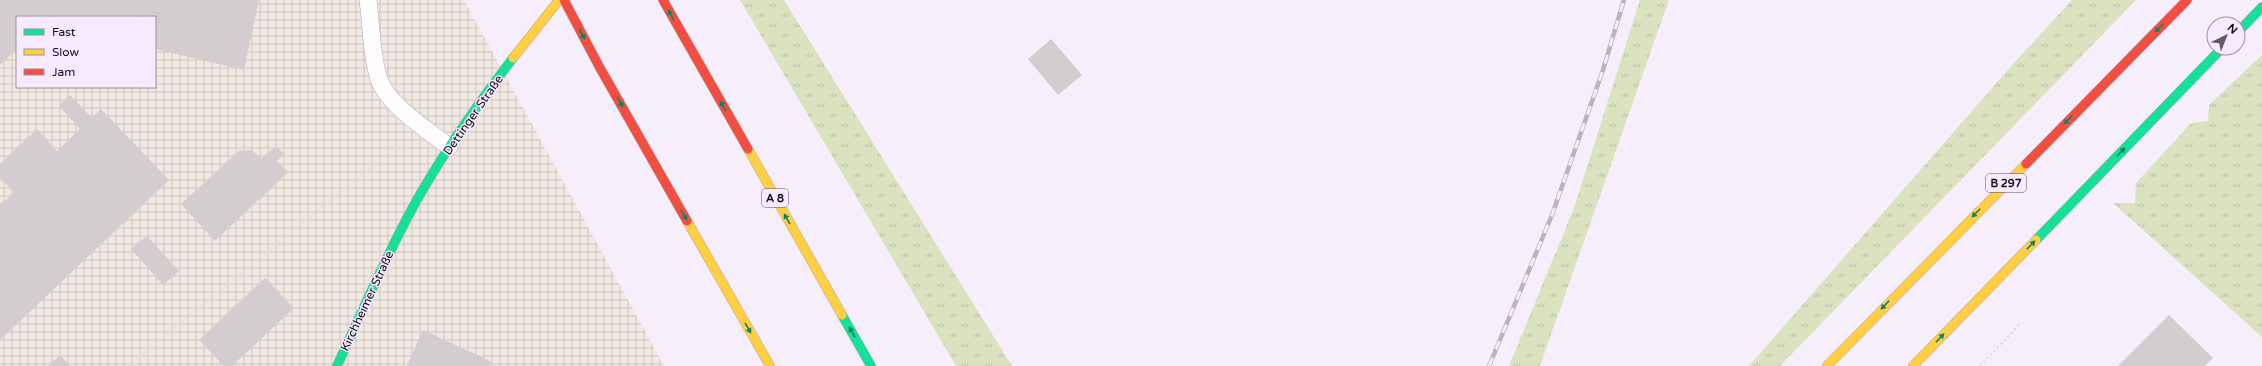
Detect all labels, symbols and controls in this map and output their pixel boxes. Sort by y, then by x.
one-way arrow [667,9,674,21]
legend [16,16,156,88]
north arrow [2206,16,2246,56]
text: N [2225,21,2240,37]
one-way arrow [2154,23,2164,33]
text: Fast [52,25,76,39]
one-way arrow [579,28,585,40]
text: Slow [52,45,79,59]
text: Jam [52,65,75,79]
street label: Dettinger Straße [440,72,506,158]
one-way arrow [616,96,623,108]
one-way arrow [719,101,726,112]
one-way arrow [2063,115,2073,125]
one-way arrow [2116,147,2126,157]
road number: B 297 [1986,174,2026,192]
road number: A 8 [762,189,788,207]
one-way arrow [1972,208,1981,218]
one-way arrow [680,209,687,221]
one-way arrow [784,213,791,225]
one-way arrow [2026,240,2036,250]
street label: Kirchheimer Straße [338,249,396,353]
one-way arrow [1880,300,1890,310]
one-way arrow [745,322,752,334]
one-way arrow [848,326,855,338]
one-way arrow [1935,333,1945,343]

